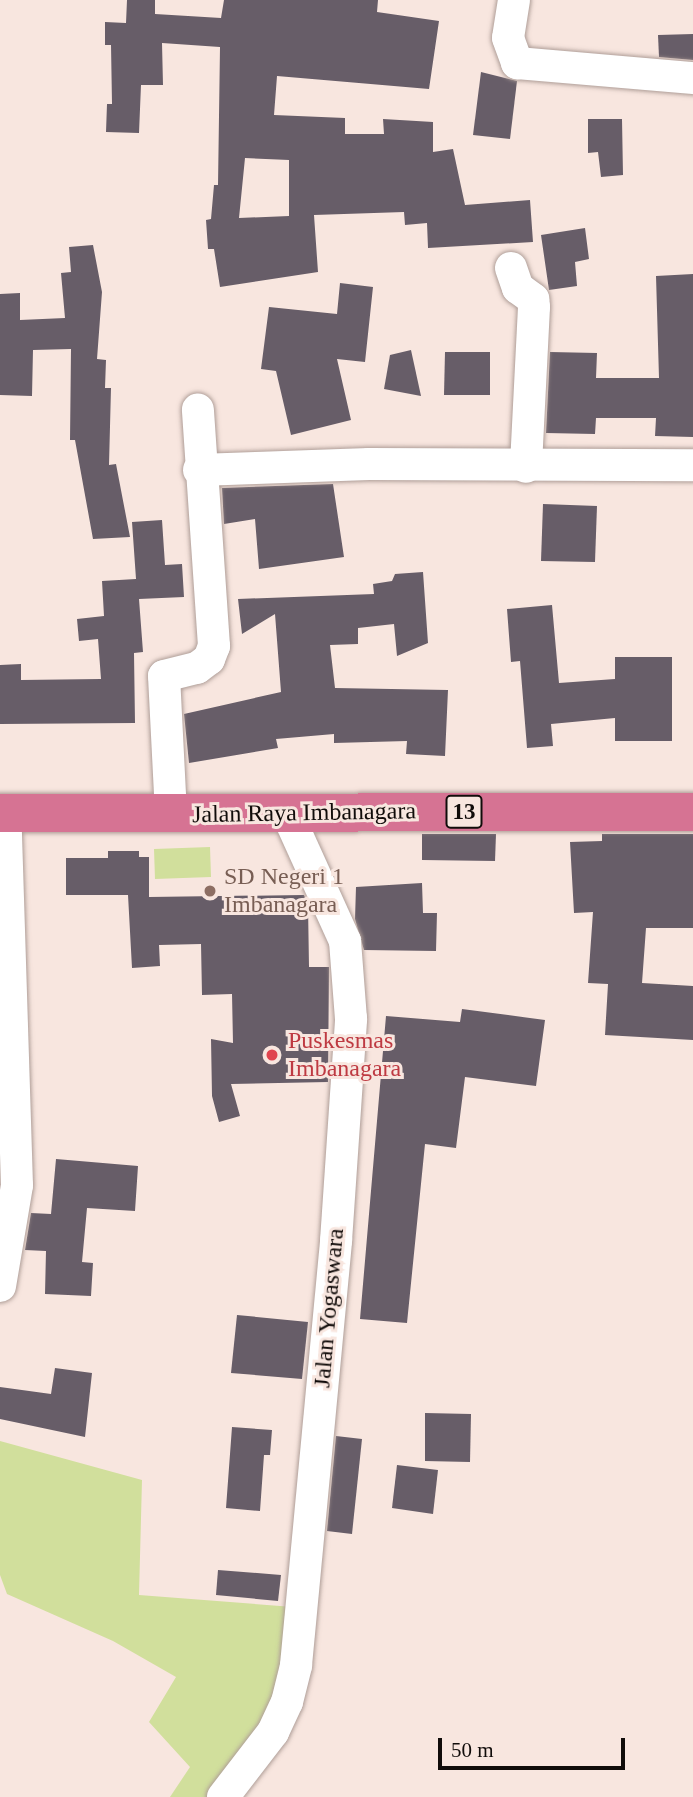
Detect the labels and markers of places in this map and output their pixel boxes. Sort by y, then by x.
place label: SD Negeri 1 Imbanagara [224,863,344,919]
marker: SD Negeri 1 Imbanagara [202,883,218,899]
place label: Puskesmas Imbanagara [288,1027,401,1083]
marker: Puskesmas Imbanagara [262,1045,282,1065]

